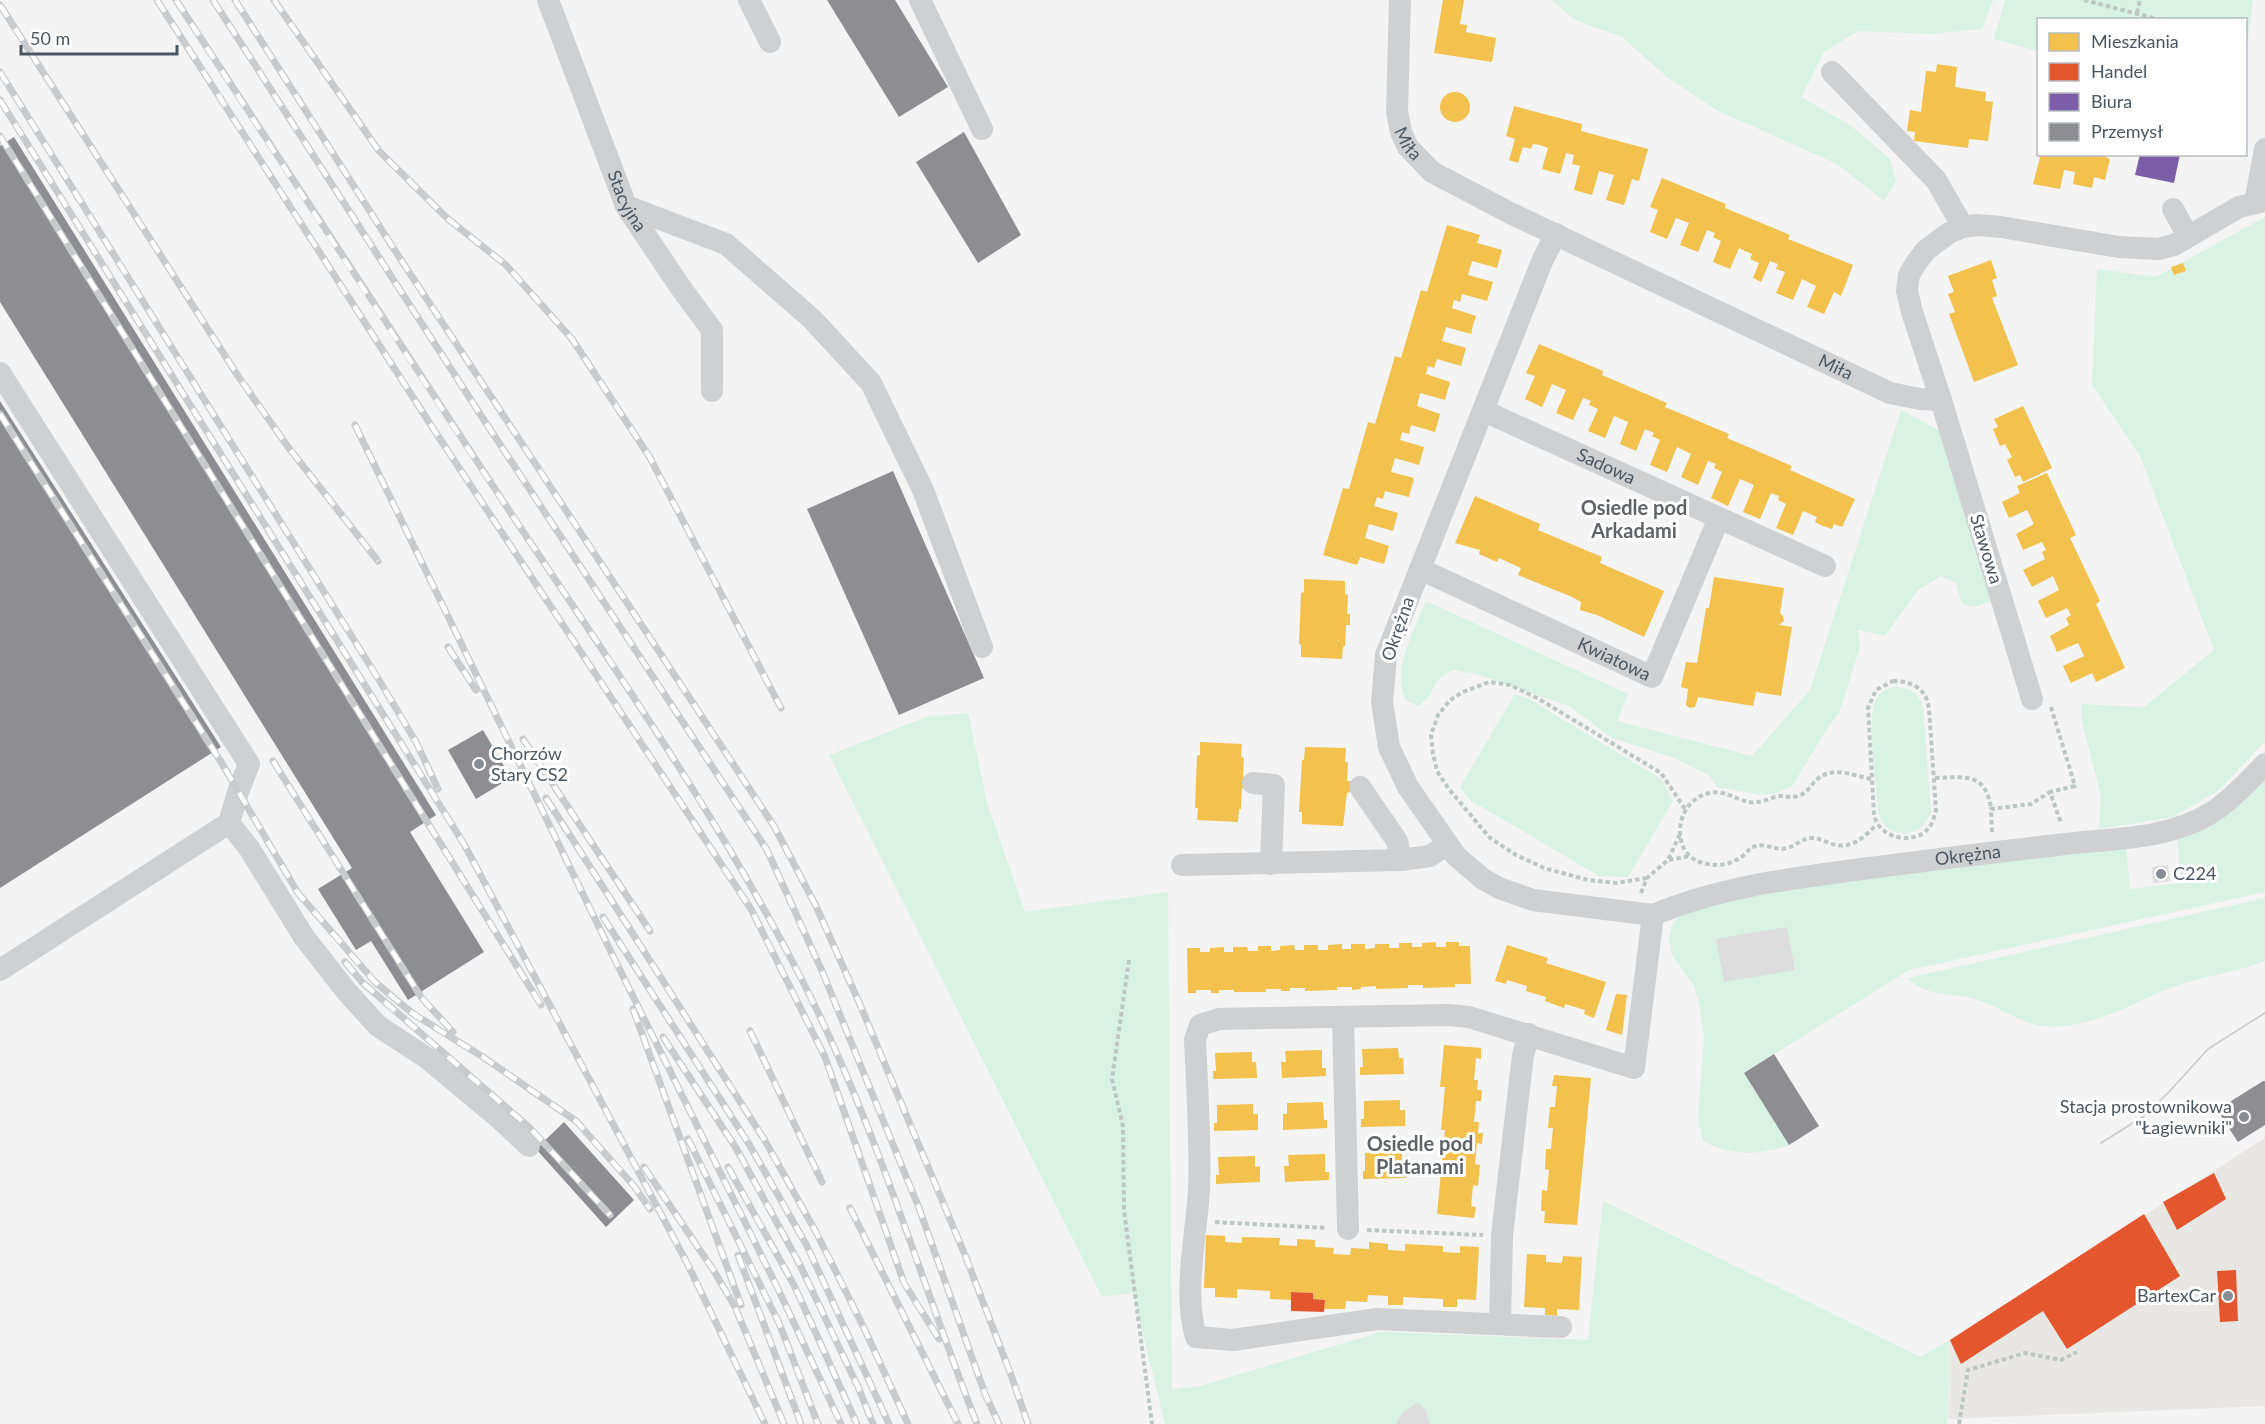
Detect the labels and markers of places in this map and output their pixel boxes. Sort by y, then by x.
place label: Chorzów Stary CS2 [491,742,568,785]
marker: Chorzów Stary CS2 [472,757,486,771]
place label: C224 [2173,862,2216,884]
marker: C224 [2154,867,2168,881]
place label: Stacja prostownikowa "Łagiewniki" [2060,1095,2232,1138]
marker: Stacja prostownikowa "Łagiewniki" [2237,1110,2251,1124]
place label: BartexCar [2137,1284,2216,1306]
marker: BartexCar [2221,1289,2235,1303]

